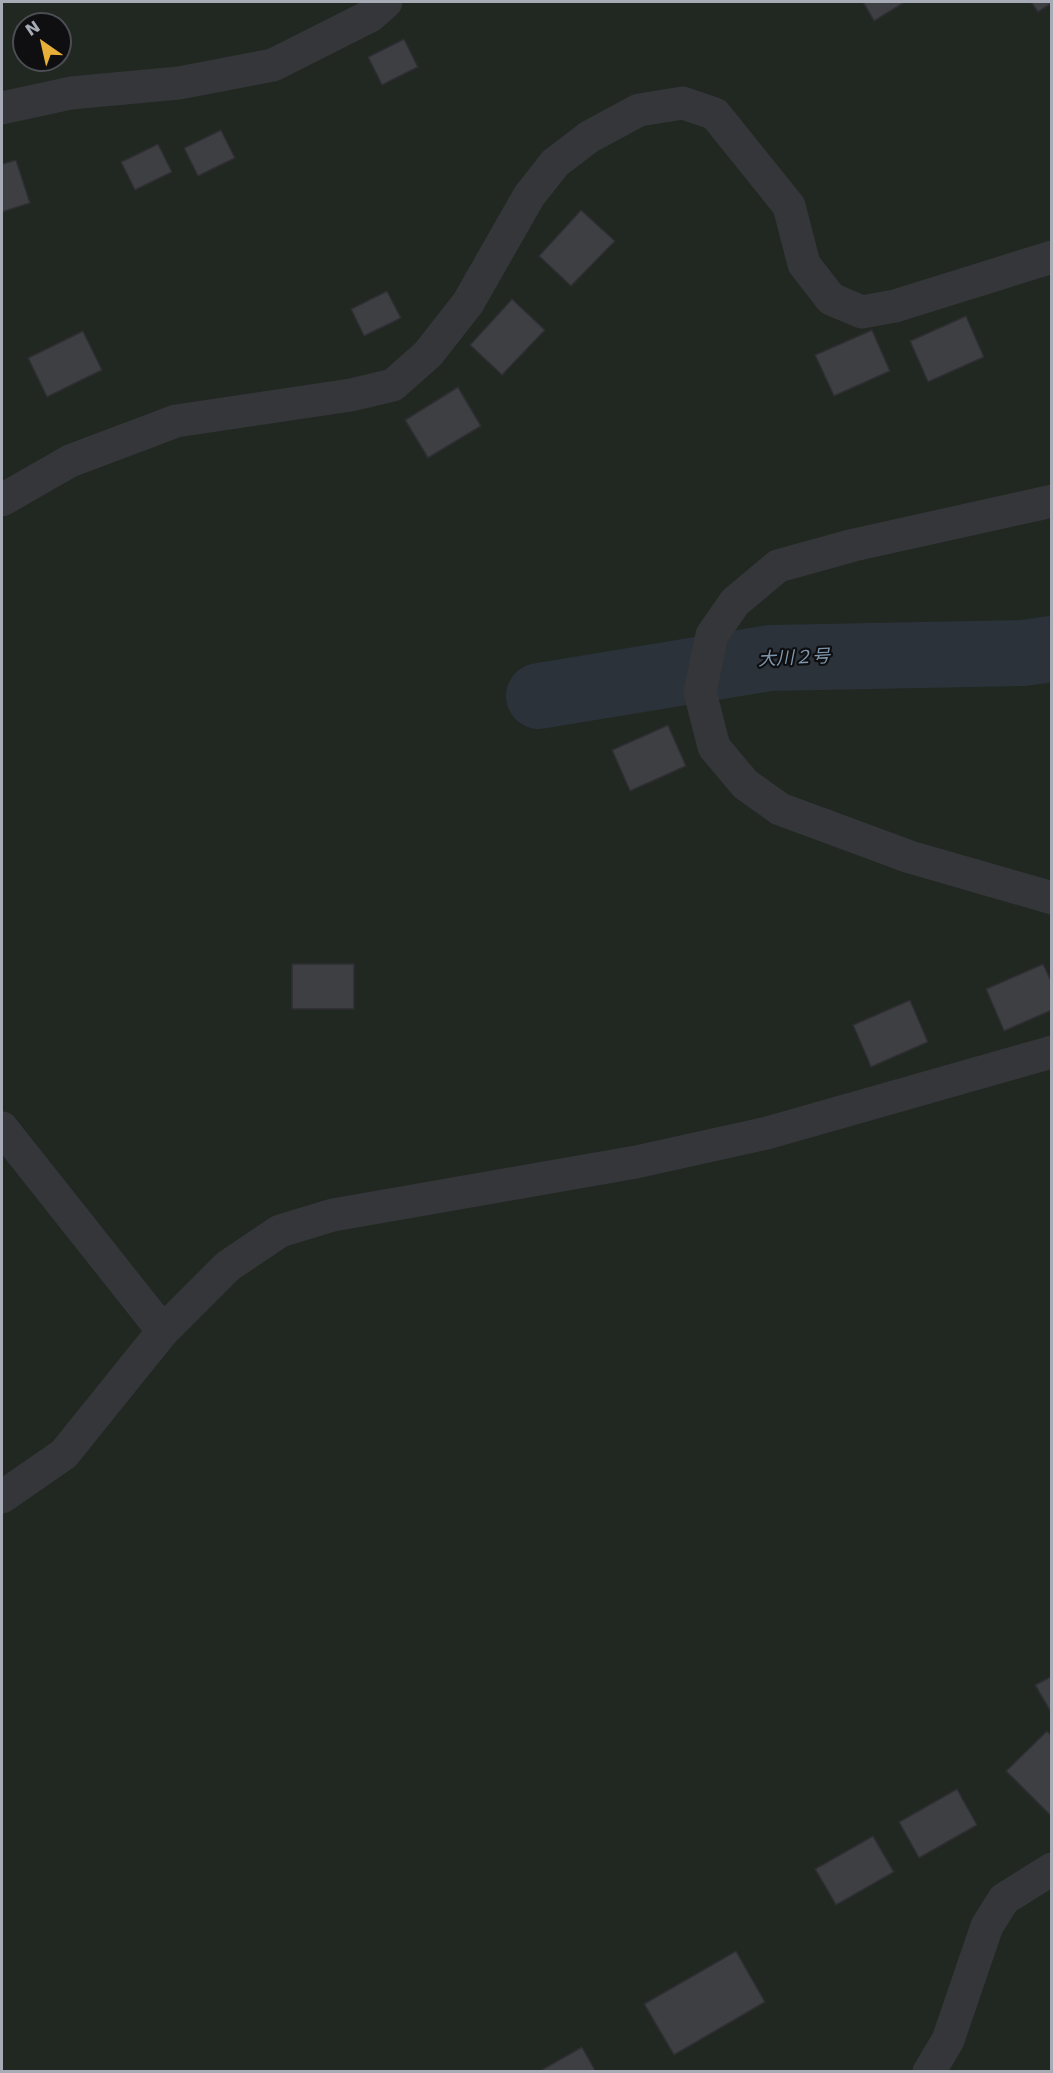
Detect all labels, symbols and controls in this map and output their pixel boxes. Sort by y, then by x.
north arrow [12,12,72,72]
text: N [22,17,44,40]
water label: 大川２号 [757,646,831,672]

